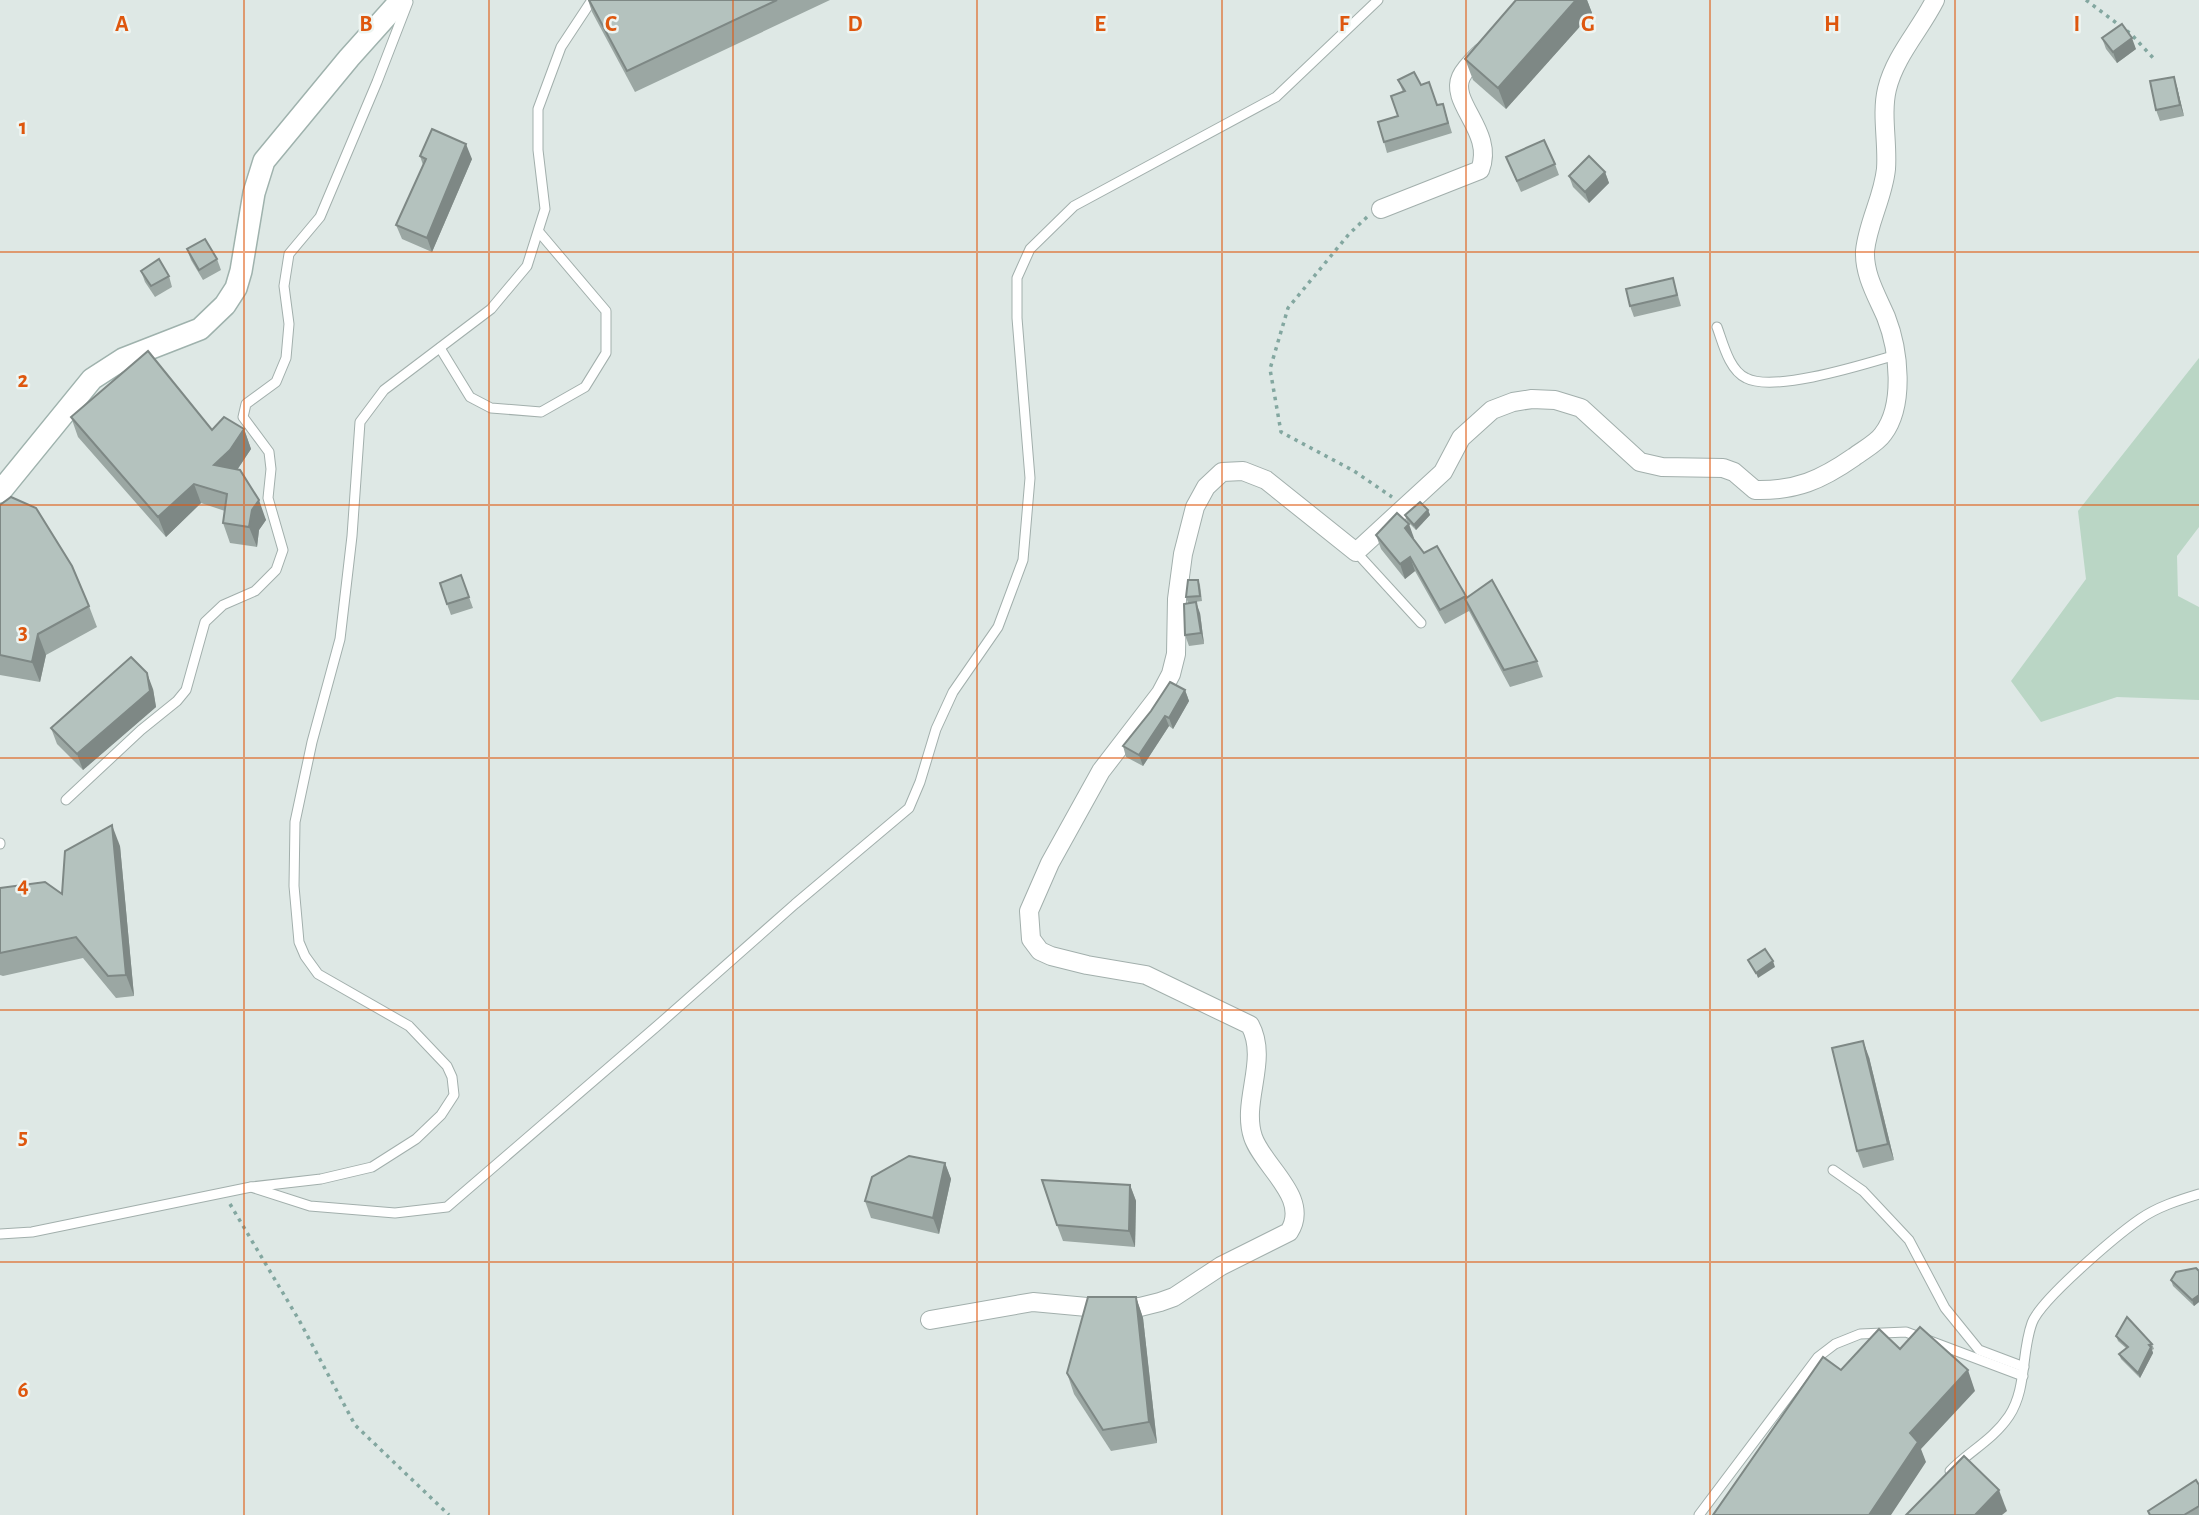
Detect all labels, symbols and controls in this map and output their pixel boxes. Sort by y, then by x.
text: A [115,13,129,36]
text: B [359,13,373,36]
text: C [605,13,617,36]
text: D [847,13,863,36]
text: E [1094,13,1106,36]
text: F [1339,13,1350,36]
text: G [1581,13,1595,36]
text: H [1824,13,1840,36]
text: I [2074,13,2080,36]
text: 1 [19,116,27,139]
text: 2 [18,369,29,392]
text: 3 [18,621,28,644]
text: 4 [17,874,29,897]
text: 5 [18,1126,28,1149]
text: 6 [17,1379,29,1402]

